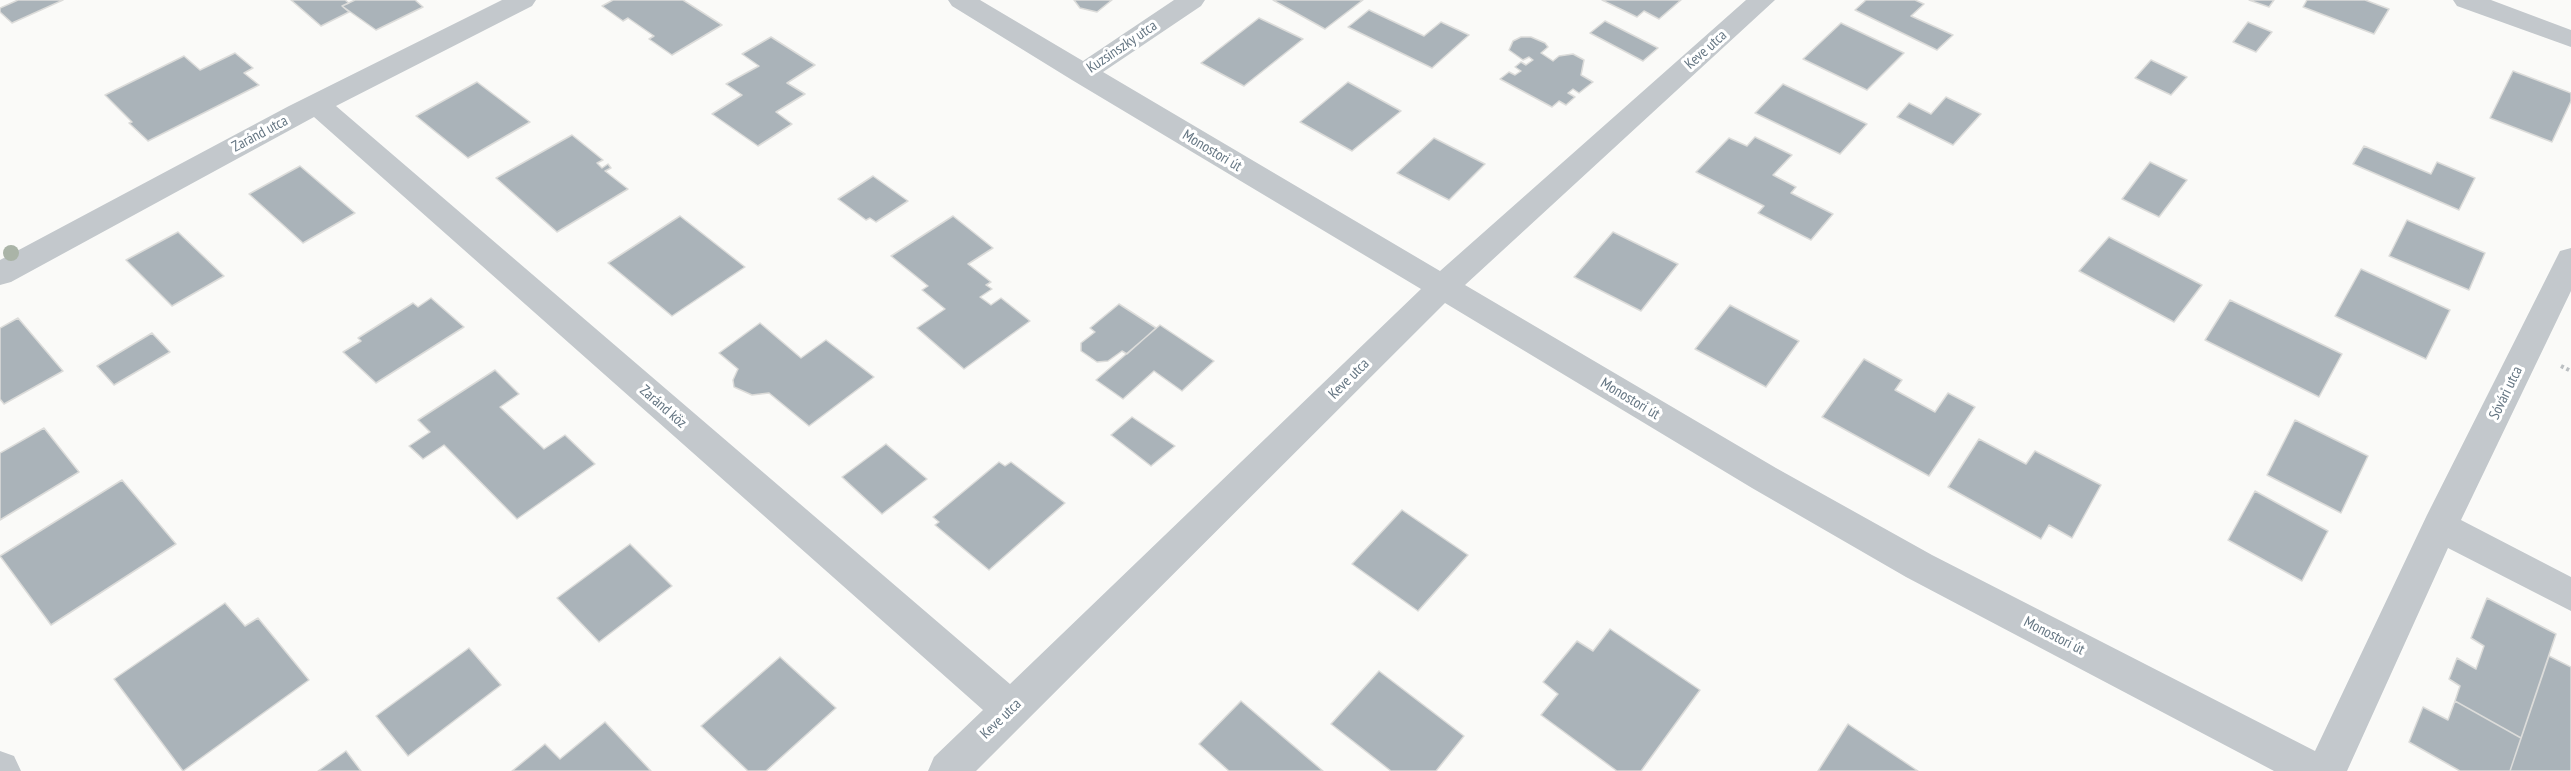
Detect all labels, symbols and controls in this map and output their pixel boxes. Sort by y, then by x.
street label: Kuzsinszky utca [1083,17,1161,77]
street label: Keve utca [1681,27,1731,73]
street label: Zaránd utca [229,112,291,156]
street label: Monostori út [1179,126,1245,176]
street label: Keve utca [1325,355,1373,403]
street label: Sóvári utca [2485,363,2527,423]
street label: Monostori út [1597,374,1663,424]
street label: Zaránd köz [636,382,690,432]
street label: Monostori út [2021,613,2087,659]
street label: Keve utca [977,695,1025,743]

